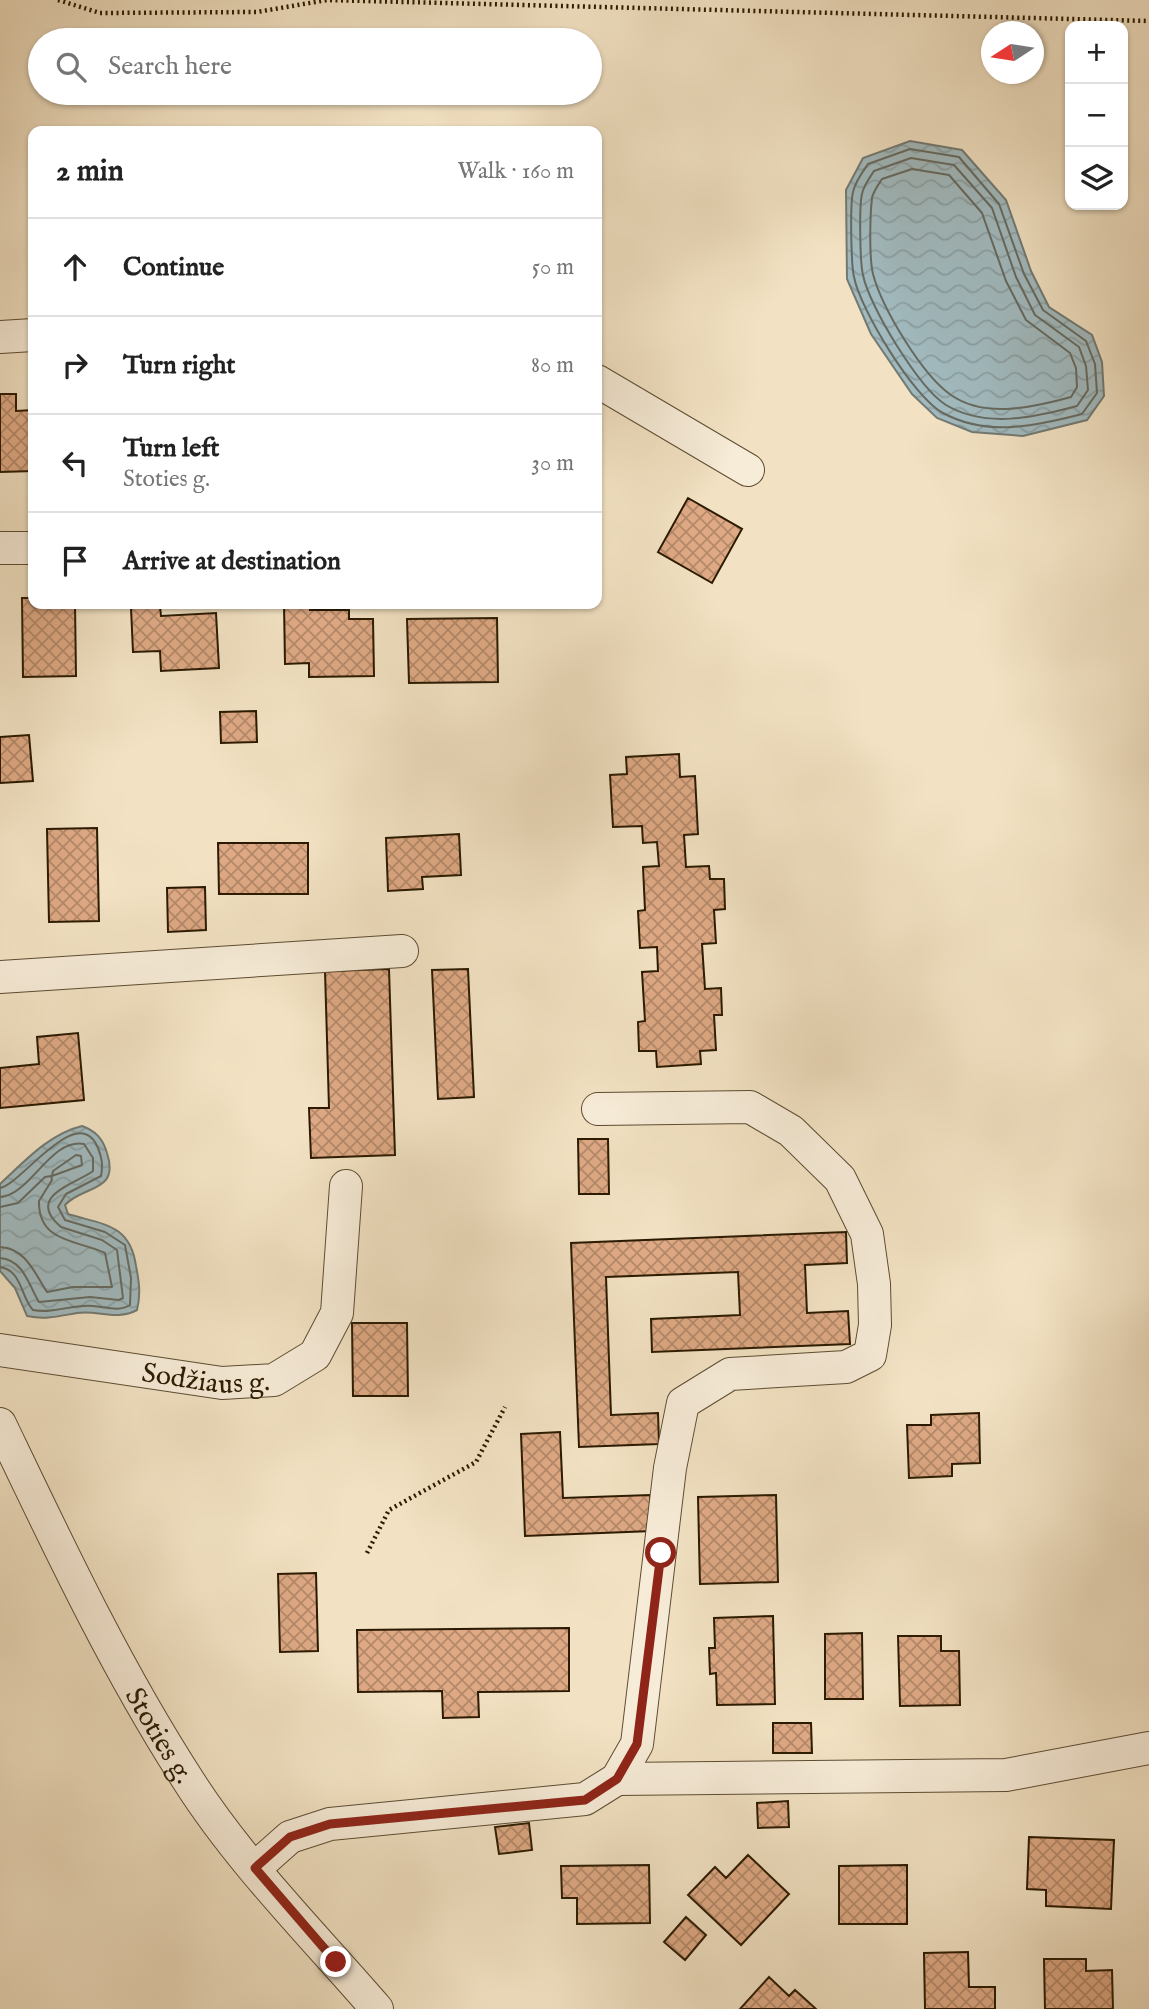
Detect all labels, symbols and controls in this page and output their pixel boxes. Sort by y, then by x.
north arrow [981,21,1044,84]
map controls [1065,21,1128,210]
button: + [1065,21,1128,84]
search box [28,28,602,105]
icon: search [52,48,90,86]
text: Search here [108,50,232,83]
button: − [1065,84,1128,147]
button: layers [1065,147,1128,210]
text: 2 min [56,153,124,191]
text: Walk · 160 m [457,157,574,186]
icon: ahead [56,248,94,286]
text: Continue [123,251,224,284]
text: 50 m [532,253,574,282]
icon: right [56,346,94,384]
text: Turn right [123,349,236,382]
text: 80 m [531,351,574,380]
text: Turn left [123,432,220,465]
icon: left [56,444,94,482]
text: 30 m [531,449,574,478]
text: Stoties g. [123,465,210,494]
icon: arrive [56,542,94,580]
text: Arrive at destination [123,545,341,578]
street label: Sodžiaus g. [139,1356,271,1403]
route start [645,1537,676,1568]
street label: Stoties g. [116,1682,201,1791]
route end [320,1946,351,1977]

